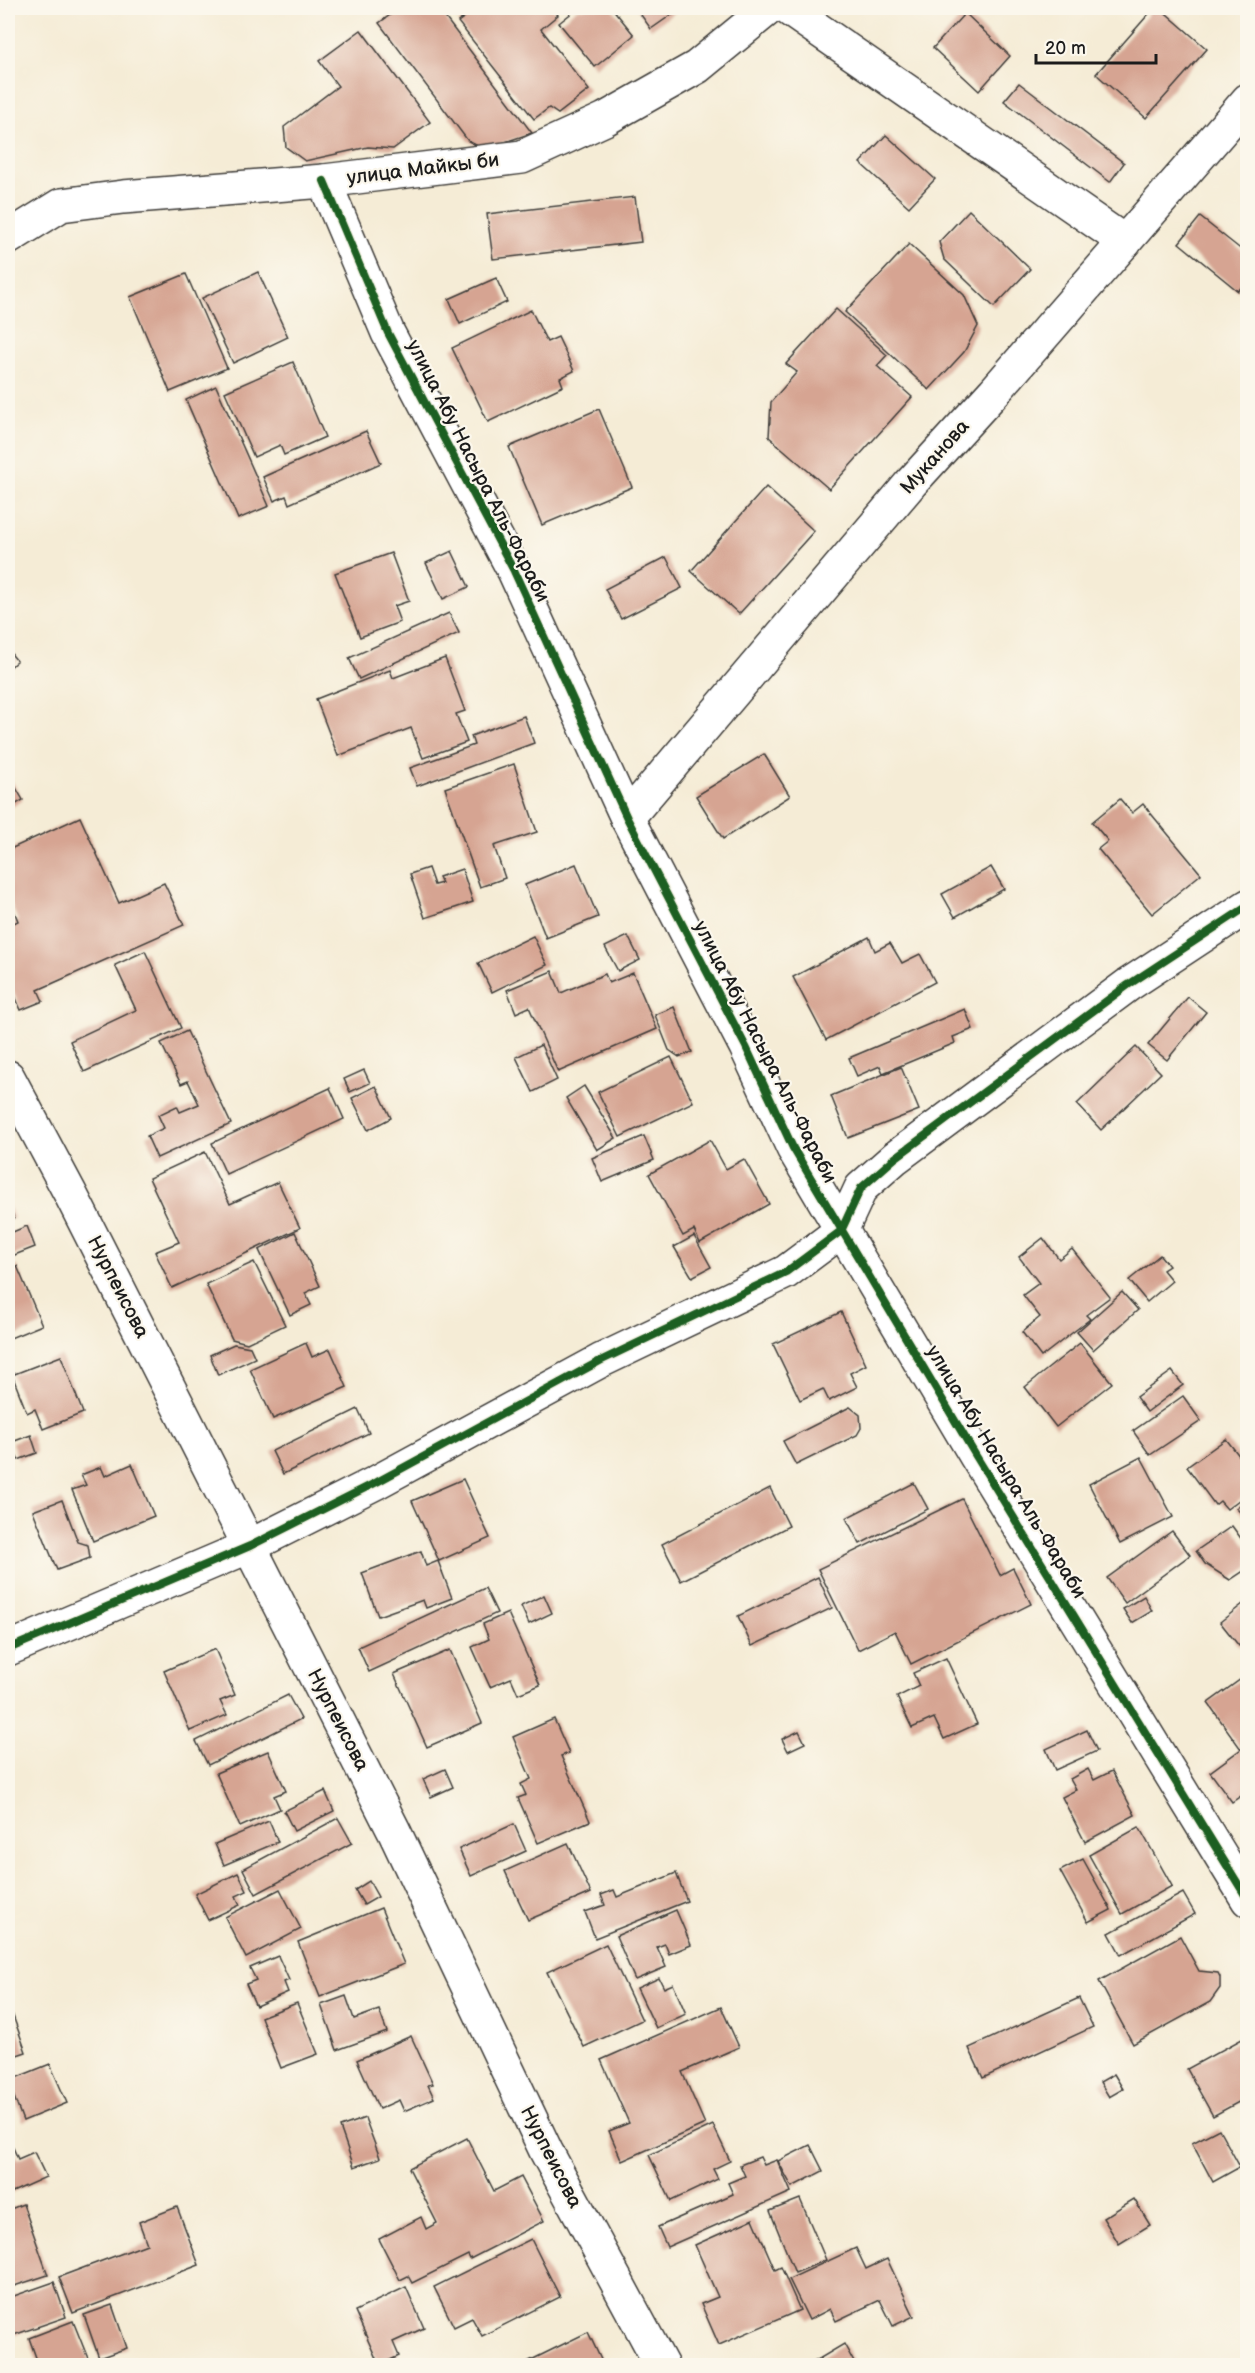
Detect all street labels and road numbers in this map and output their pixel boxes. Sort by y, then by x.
street label: улица Майкы би [345,148,501,190]
street label: улица Абу Насыра Аль-Фараби [401,336,555,606]
street label: Муканова [895,415,975,499]
street label: улица Абу Насыра Аль-Фараби [688,917,842,1187]
street label: Нурпеисова [82,1232,154,1342]
street label: улица Абу Насыра Аль-Фараби [921,1341,1091,1603]
street label: Нурпеисова [302,1665,374,1775]
street label: Нурпеисова [515,2102,587,2212]

